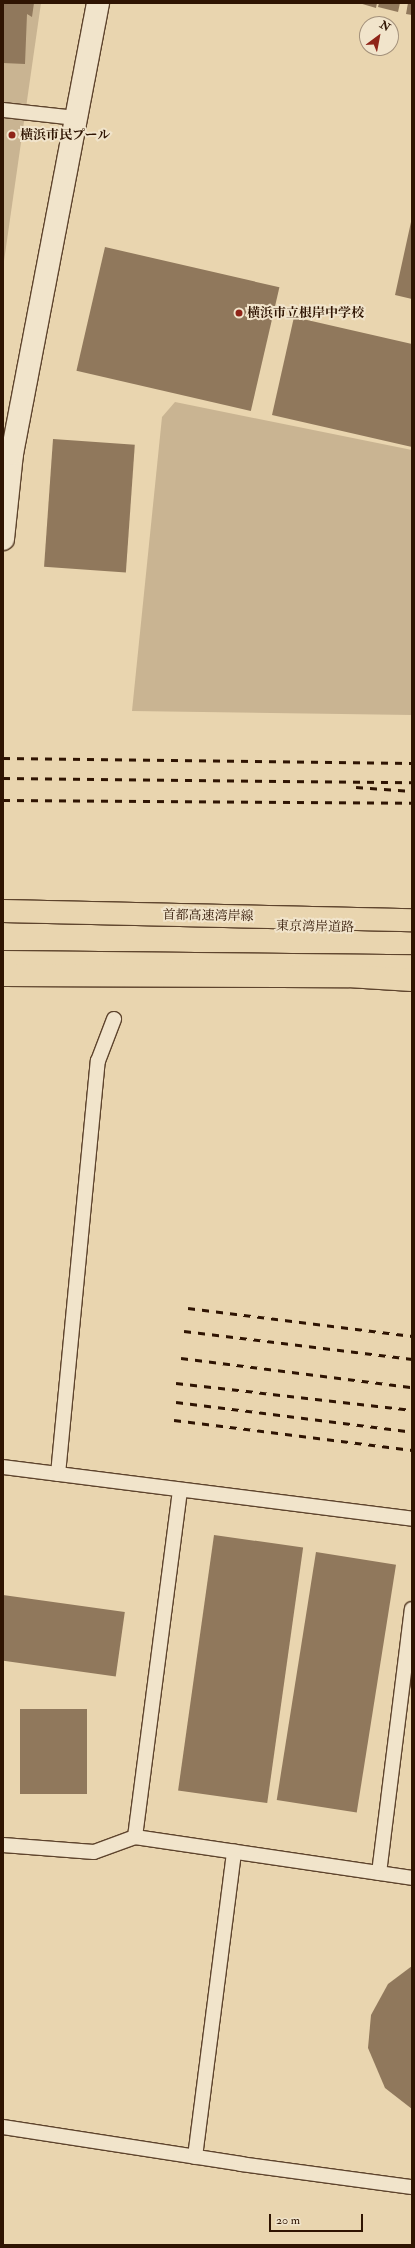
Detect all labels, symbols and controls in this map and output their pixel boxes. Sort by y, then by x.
north arrow [359,16,399,56]
text: N [377,18,393,34]
place label: 横浜市民プール [20,127,111,143]
marker: 横浜市民プール [7,130,17,140]
place label: 横浜市立根岸中学校 [247,305,364,321]
marker: 横浜市立根岸中学校 [234,308,244,318]
street label: 首都高速湾岸線 [162,907,254,925]
street label: 東京湾岸道路 [276,919,354,935]
scale bar [271,2206,365,2232]
text: 20 m [276,2213,300,2228]

